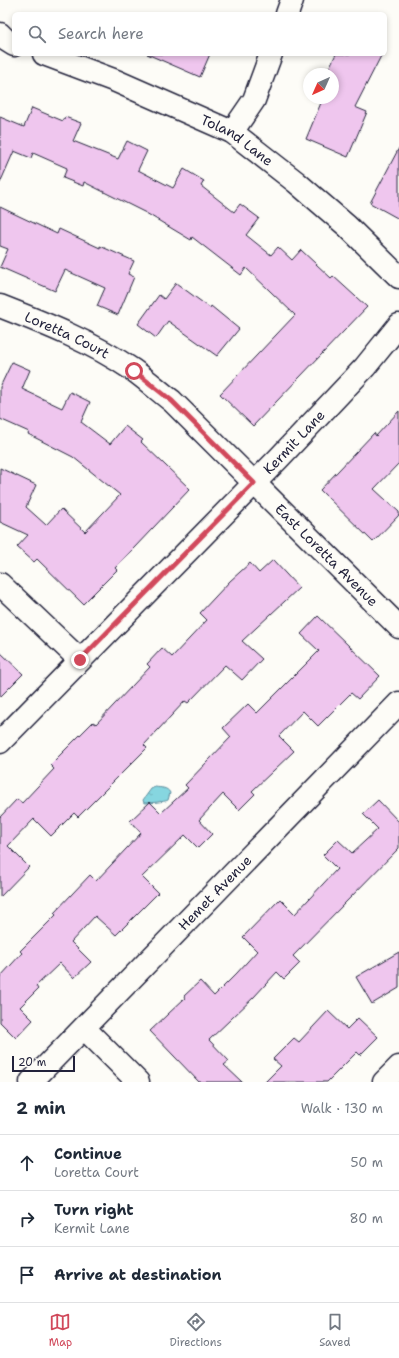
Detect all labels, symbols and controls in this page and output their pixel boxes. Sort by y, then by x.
search box [12,12,387,56]
icon: search [26,23,48,45]
text: Search here [58,24,144,44]
north arrow [303,68,339,104]
street label: Toland Lane [198,110,277,170]
street label: Loretta Court [22,308,113,362]
route start [125,362,143,380]
street label: Kermit Lane [259,406,329,478]
street label: East Loretta Avenue [271,500,382,610]
route end [71,651,89,669]
street label: Hemet Avenue [174,851,256,934]
scale bar [12,1054,75,1073]
text: 20 m [18,1055,46,1070]
text: 2 min [16,1097,66,1119]
text: Walk · 130 m [301,1100,383,1117]
text: Continue [54,1144,122,1164]
icon: ahead [16,1152,38,1174]
text: 50 m [350,1154,383,1171]
text: Loretta Court [54,1164,139,1181]
text: Turn right [54,1200,134,1220]
icon: right [16,1208,38,1230]
text: 80 m [349,1210,383,1227]
text: Kermit Lane [54,1220,130,1237]
icon: arrive [16,1264,38,1286]
text: Arrive at destination [54,1265,222,1285]
tab: Map [49,1311,72,1350]
tab: Directions [169,1311,222,1350]
tab: Saved [319,1311,350,1350]

